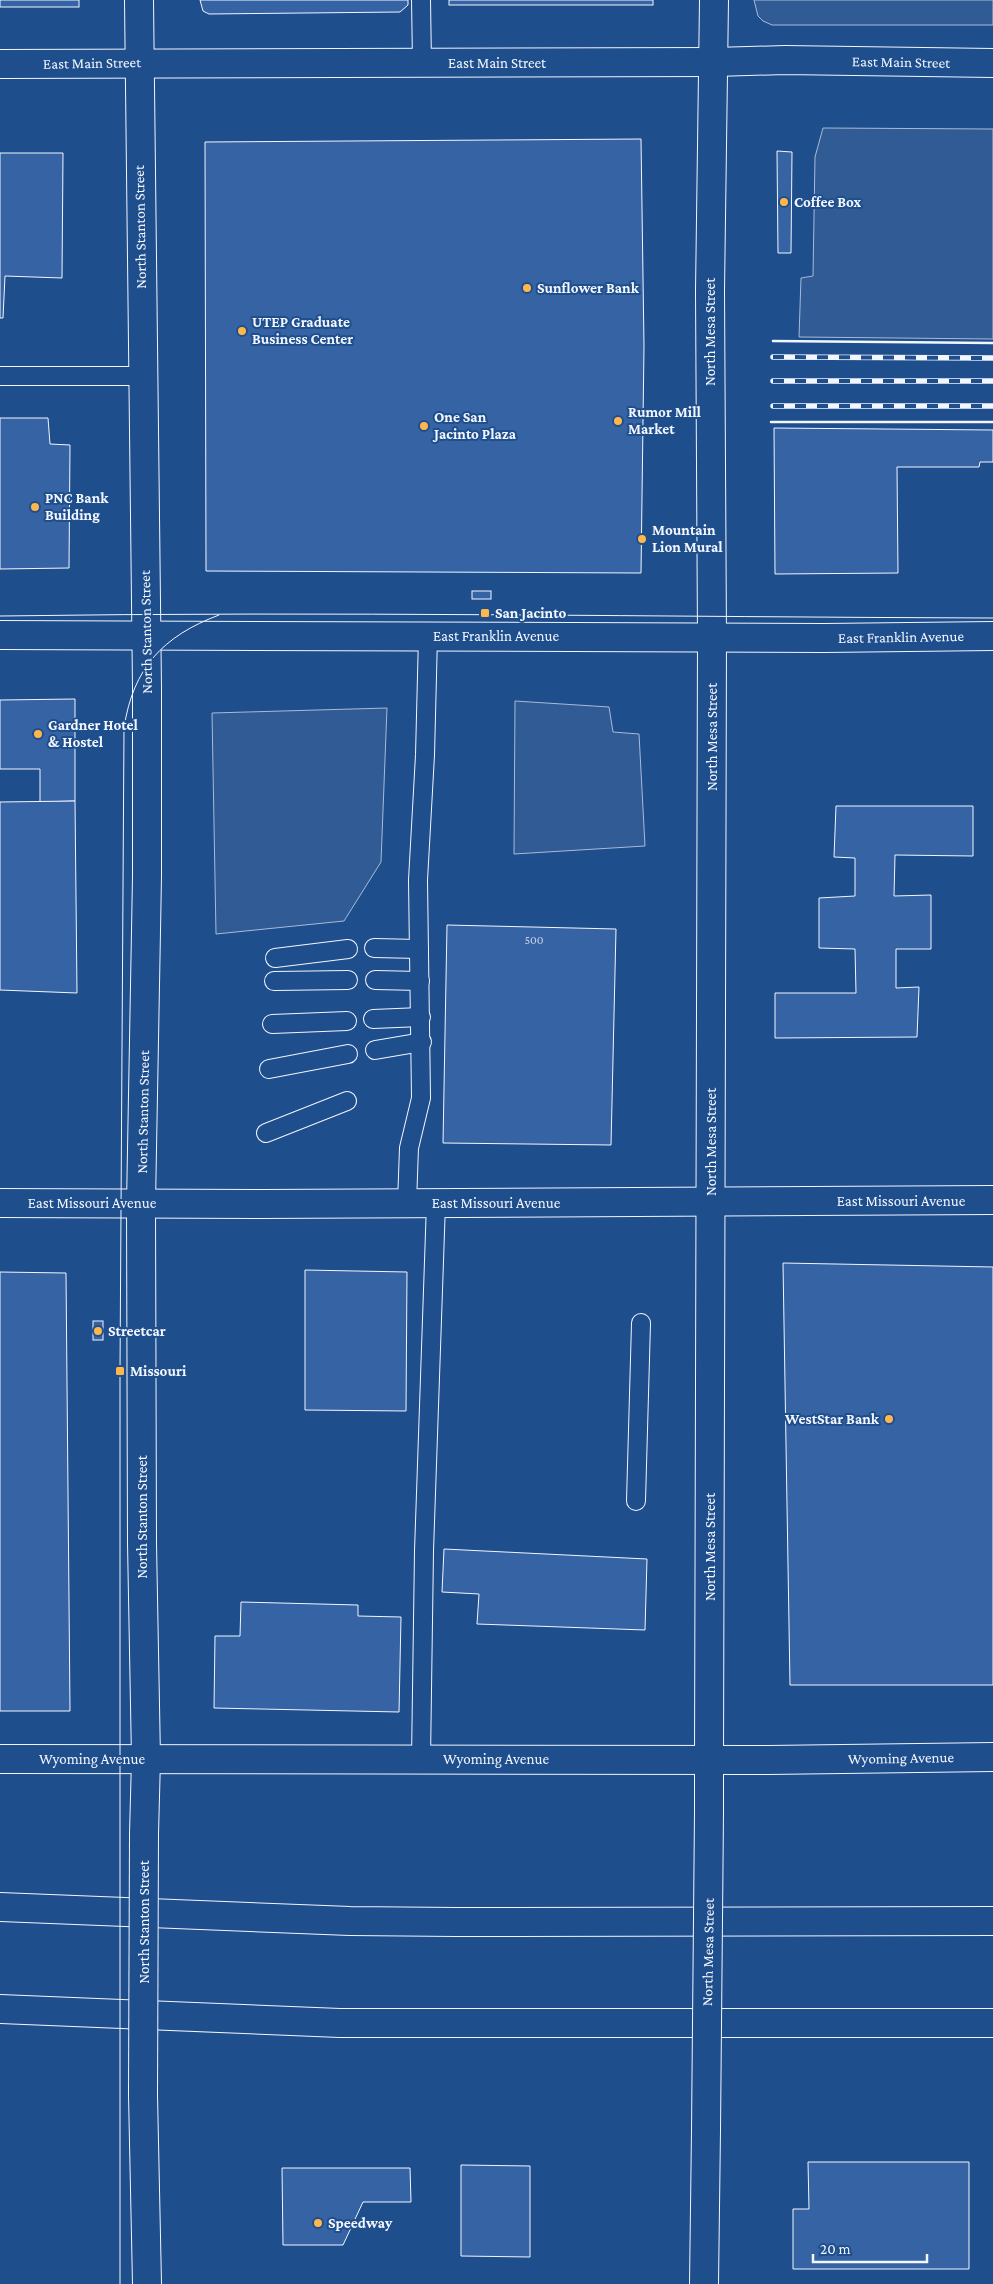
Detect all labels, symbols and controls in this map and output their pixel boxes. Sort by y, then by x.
street label: East Main Street [852,53,951,71]
street label: East Main Street [43,54,142,72]
street label: East Main Street [448,55,547,71]
street label: North Stanton Street [131,164,149,289]
place label: Coffee Box [794,194,862,210]
marker: Coffee Box [778,196,790,208]
street label: North Mesa Street [702,277,718,386]
place label: Sunflower Bank [537,280,640,296]
marker: Sunflower Bank [521,282,533,294]
place label: UTEP Graduate Business Center [252,314,353,347]
marker: UTEP Graduate Business Center [236,325,248,337]
place label: Rumor Mill Market [628,404,702,437]
place label: One San Jacinto Plaza [432,409,517,442]
marker: Rumor Mill Market [612,415,624,427]
marker: One San Jacinto Plaza [418,420,430,432]
place label: PNC Bank Building [45,490,109,523]
marker: PNC Bank Building [29,501,41,513]
place label: Mountain Lion Mural [652,522,723,555]
marker: Mountain Lion Mural [636,533,648,545]
street label: North Stanton Street [137,569,155,694]
place label: San Jacinto [495,605,566,621]
marker: San Jacinto [479,607,491,619]
street label: East Franklin Avenue [433,628,559,644]
street label: East Franklin Avenue [838,628,965,646]
street label: North Mesa Street [704,682,720,791]
place label: Gardner Hotel & Hostel [48,717,139,750]
marker: Gardner Hotel & Hostel [32,728,44,740]
house number: 500 [524,933,544,947]
street label: North Stanton Street [134,1049,152,1174]
street label: North Mesa Street [703,1087,719,1196]
street label: East Missouri Avenue [837,1193,966,1209]
street label: East Missouri Avenue [28,1195,157,1211]
street label: East Missouri Avenue [432,1195,561,1211]
place label: Streetcar [108,1323,166,1339]
marker: Streetcar [92,1325,104,1337]
place label: Missouri [130,1363,187,1379]
marker: Missouri [114,1365,126,1377]
place label: WestStar Bank [784,1411,880,1427]
marker: WestStar Bank [883,1413,895,1425]
street label: North Stanton Street [134,1454,150,1579]
street label: North Mesa Street [702,1492,718,1601]
street label: Wyoming Avenue [848,1749,955,1768]
street label: Wyoming Avenue [39,1751,145,1768]
street label: Wyoming Avenue [443,1751,549,1768]
street label: North Stanton Street [136,1859,152,1984]
street label: North Mesa Street [699,1897,717,2006]
place label: Speedway [328,2215,393,2231]
marker: Speedway [312,2217,324,2229]
scale bar [813,2232,927,2264]
text: 20 m [820,2241,851,2257]

